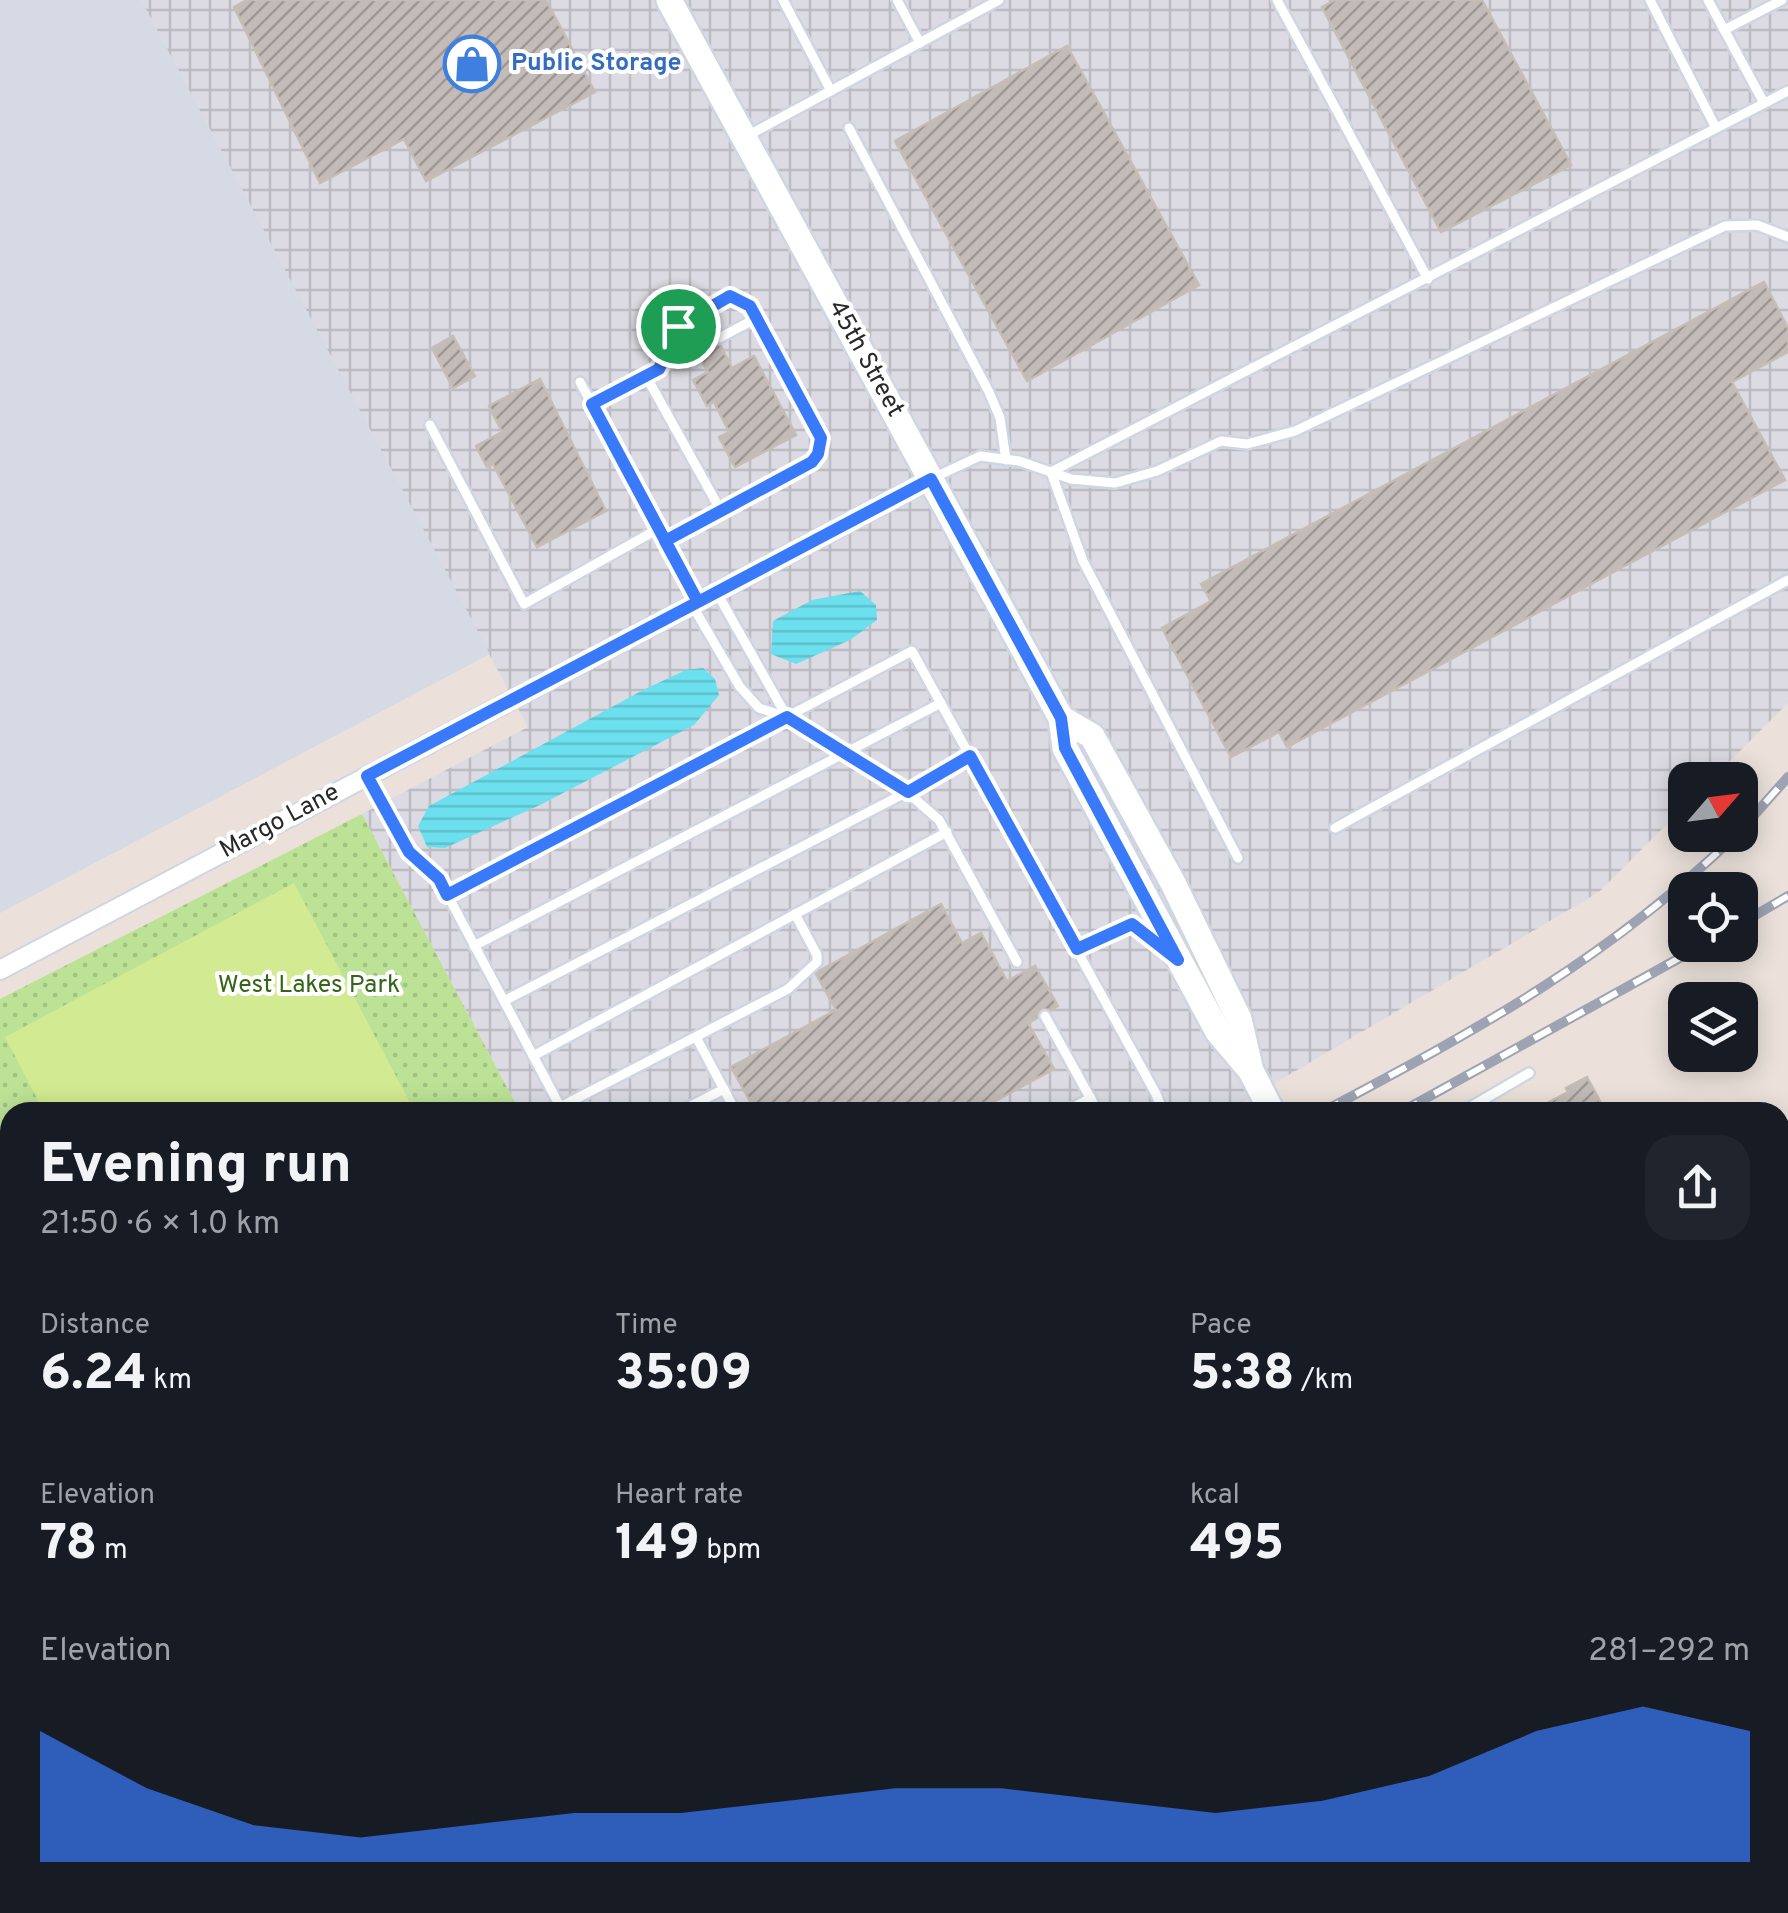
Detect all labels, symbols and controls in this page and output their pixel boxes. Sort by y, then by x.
shop icon: Public Storage [442,34,502,94]
place label: Public Storage [511,48,681,80]
pin [636,284,721,369]
street label: 45th Street [820,295,910,423]
icon: arrive [651,299,706,354]
north arrow [1668,762,1758,852]
map controls [1668,762,1758,1072]
street label: Margo Lane [215,777,345,867]
button: locate [1668,872,1758,962]
park label: West Lakes Park [218,970,400,1002]
button: layers [1668,982,1758,1072]
text: Evening run [40,1132,352,1202]
button: share [1645,1135,1750,1240]
text: 21:50 · 6 × 1.0 km [40,1205,280,1245]
text: Distance [40,1308,150,1344]
text: Time [615,1308,678,1344]
text: Pace [1190,1308,1252,1344]
text: 6.24 [40,1344,147,1407]
text: 35:09 [615,1344,752,1407]
text: 5:38 [1190,1344,1295,1407]
text: km [147,1363,192,1399]
text: /km [1295,1363,1353,1399]
text: Elevation [40,1478,155,1514]
text: Heart rate [615,1478,743,1514]
text: kcal [1190,1478,1240,1514]
text: 78 [40,1514,97,1577]
text: 149 [615,1514,700,1577]
text: 495 [1190,1514,1284,1577]
text: m [97,1533,128,1569]
text: bpm [700,1533,761,1569]
text: Elevation [40,1632,172,1672]
text: 281–292 m [1588,1632,1750,1672]

